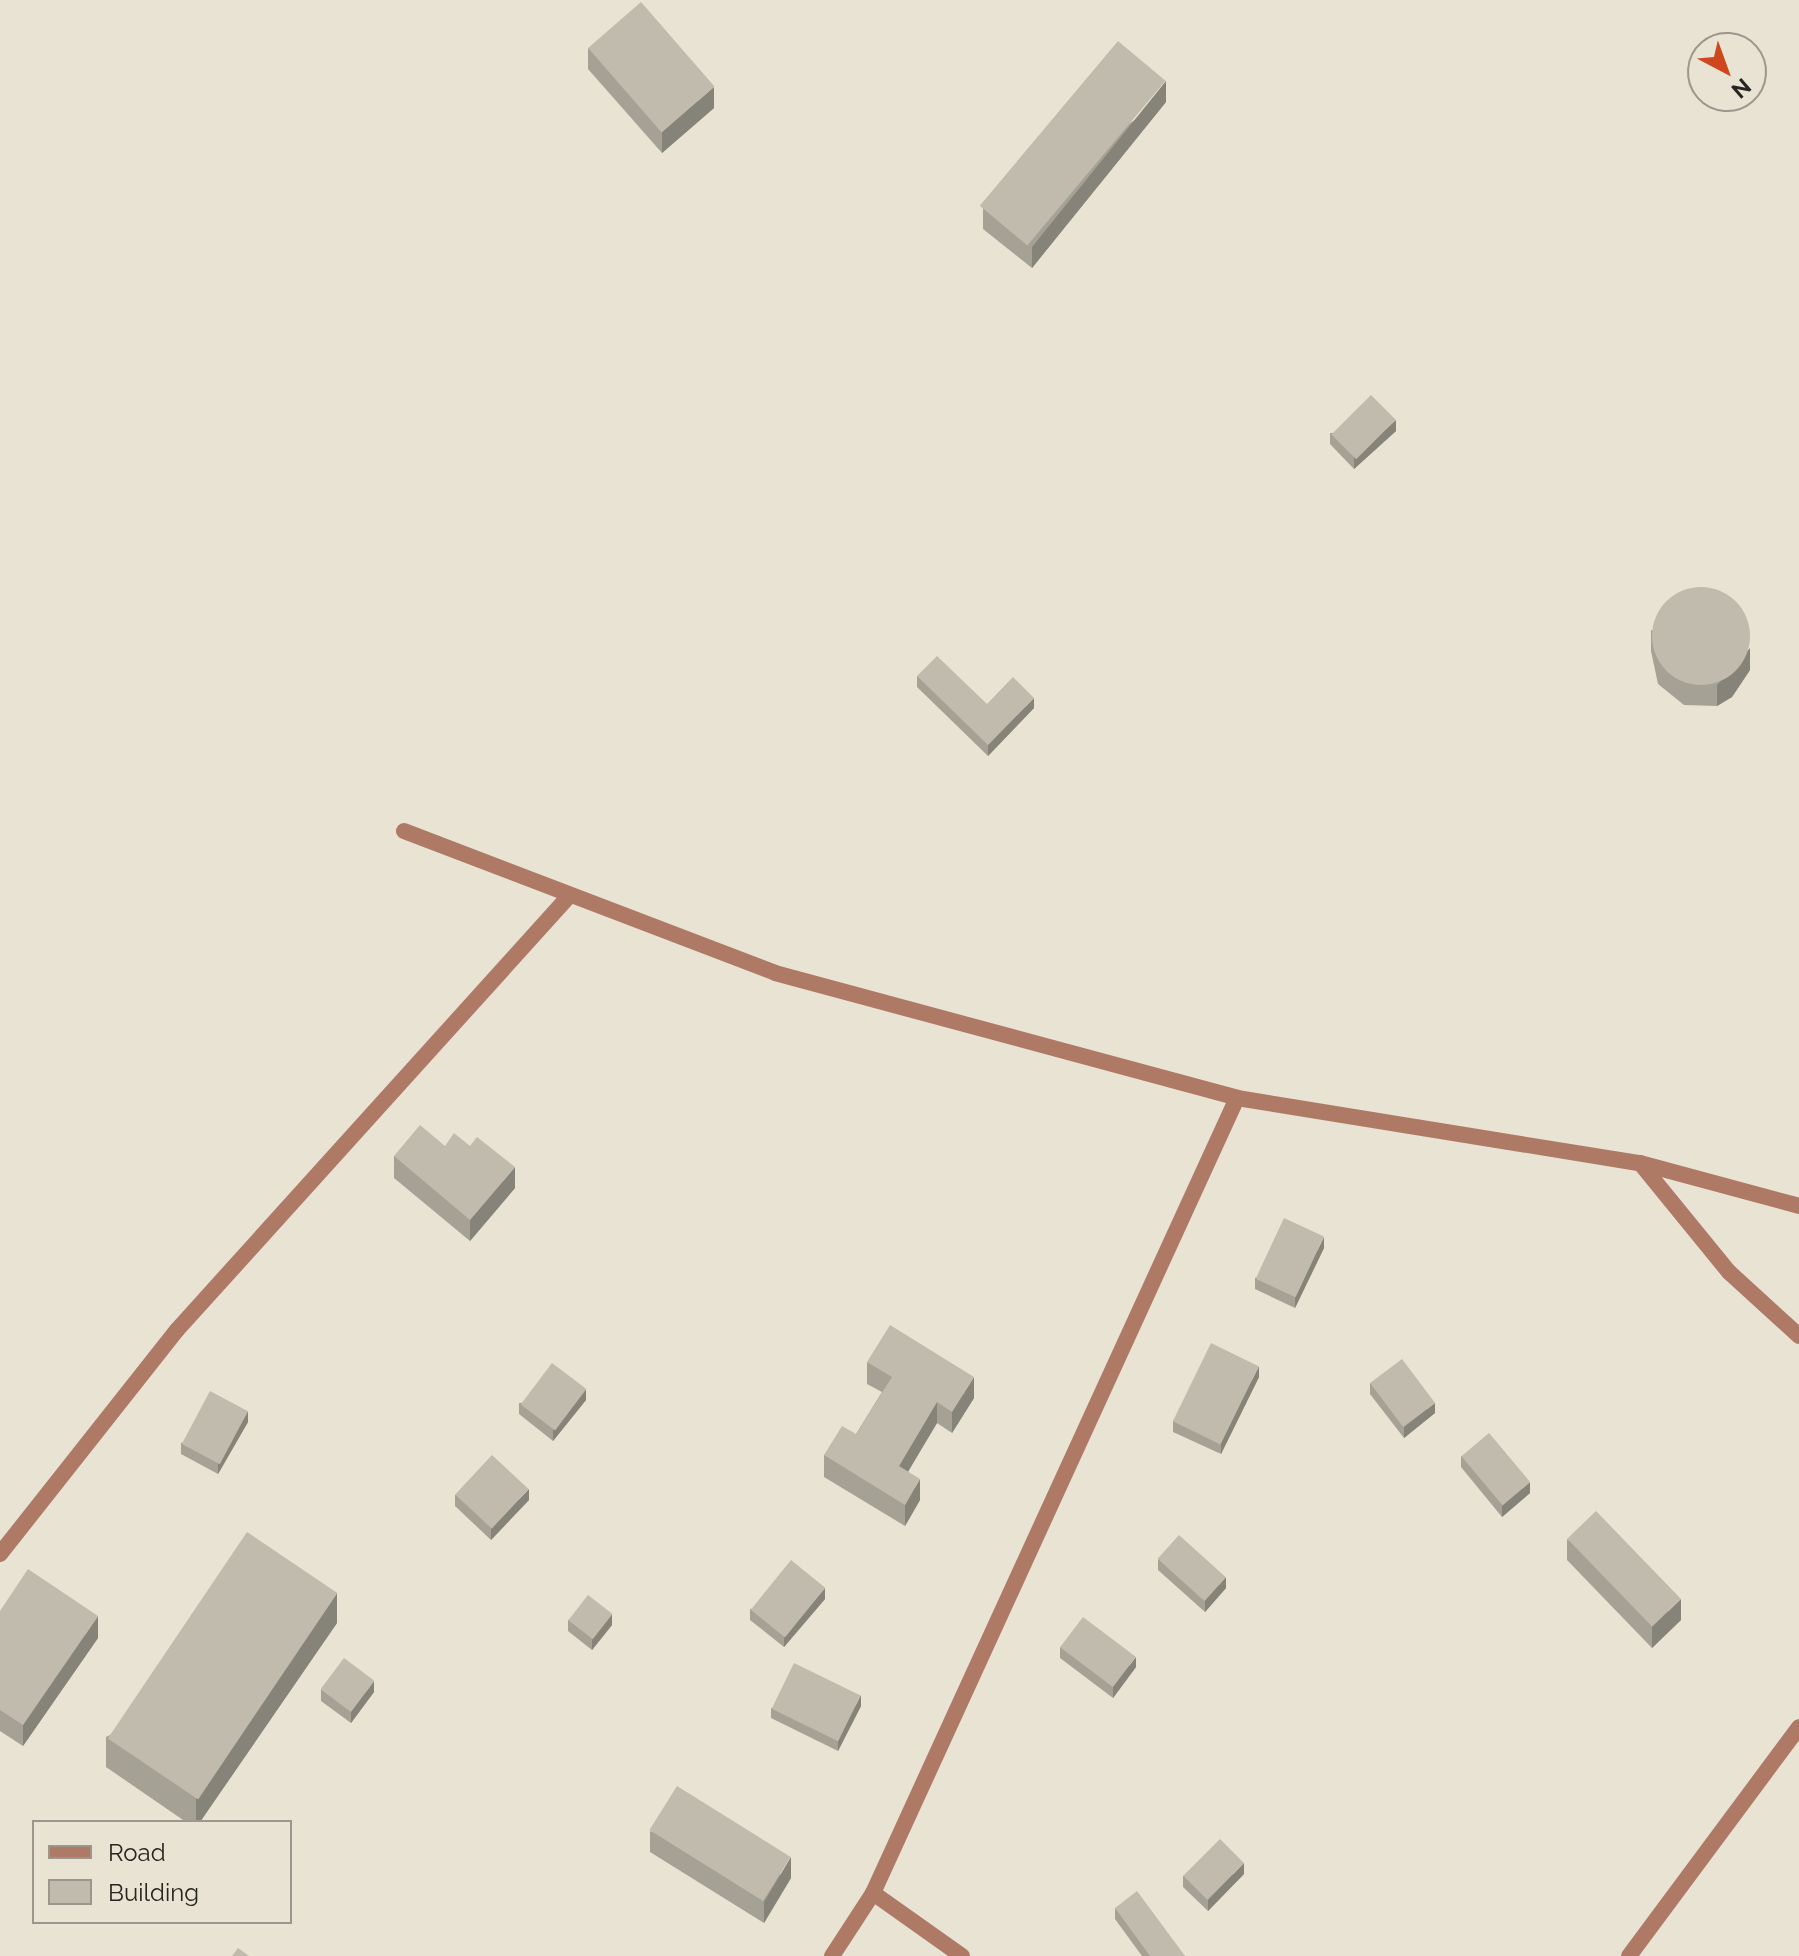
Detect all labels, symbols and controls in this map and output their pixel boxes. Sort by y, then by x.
north arrow [1687,32,1767,112]
text: N [1727,73,1756,104]
legend [32,1820,292,1924]
text: Road [108,1838,166,1867]
text: Building [108,1878,199,1907]

